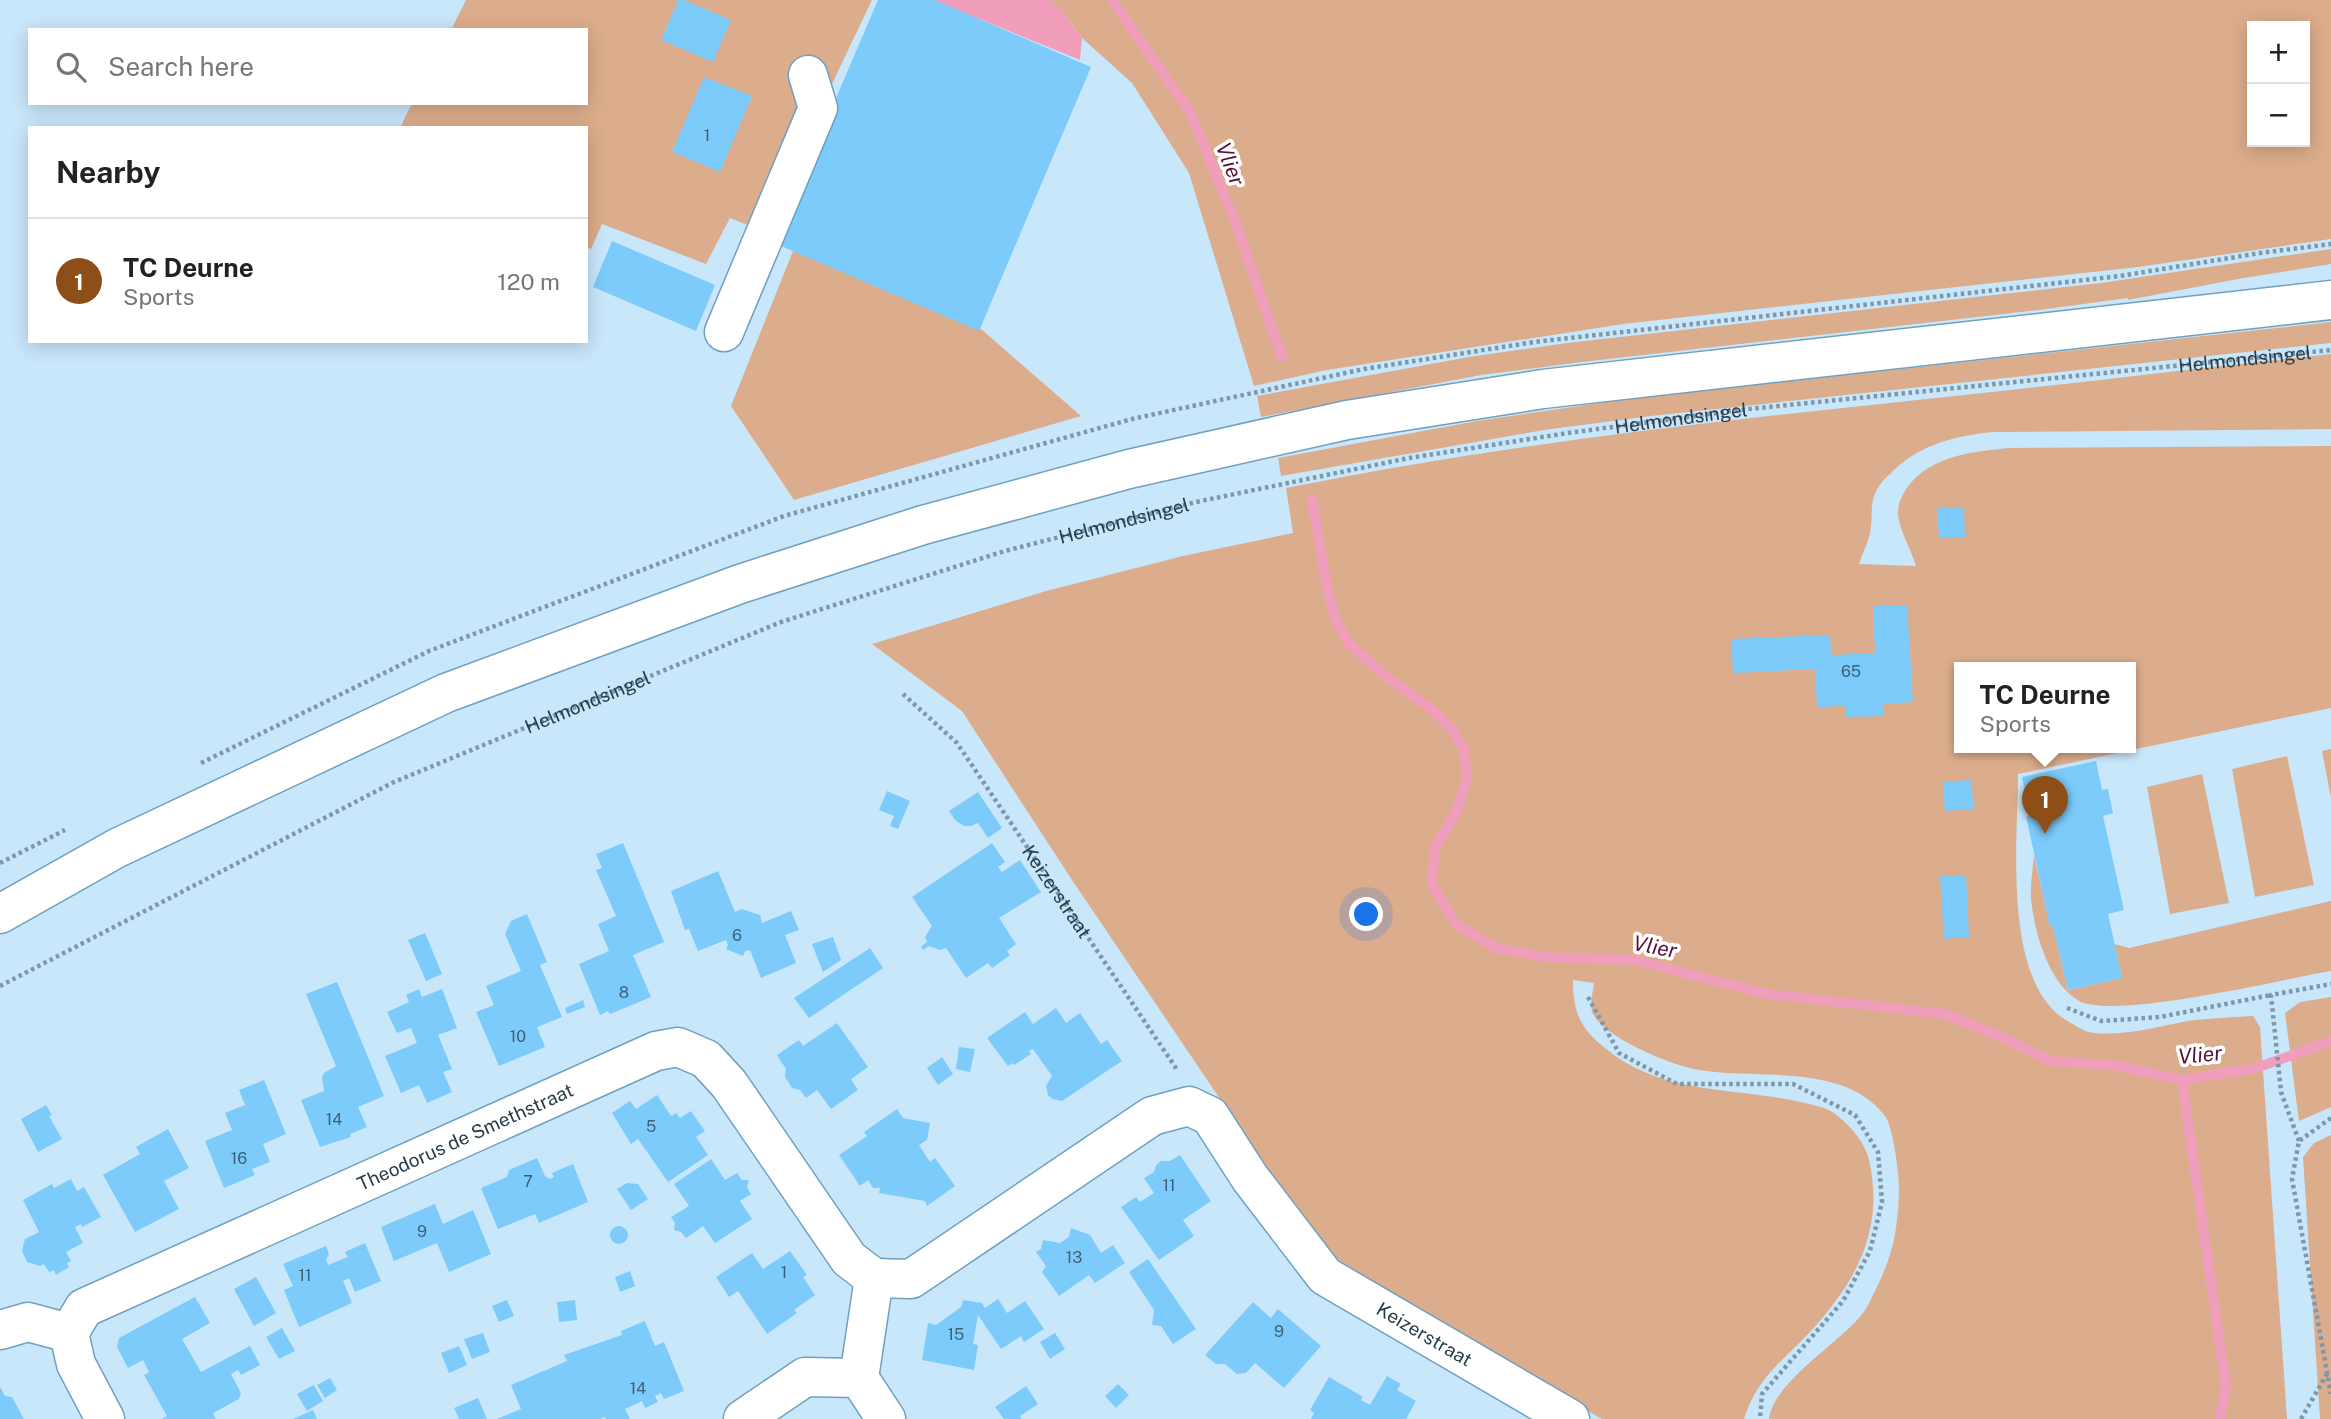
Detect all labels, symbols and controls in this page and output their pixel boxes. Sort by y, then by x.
map controls [2247,21,2310,147]
button: + [2247,21,2310,84]
search box [28,28,588,105]
icon: search [52,48,90,86]
text: Search here [108,51,254,82]
button: − [2247,84,2310,147]
house number: 1 [704,126,710,145]
water label: Vlier [1211,139,1250,190]
text: Nearby [56,154,160,190]
text: TC Deurne [123,252,254,283]
text: 1 [74,268,84,295]
text: 120 m [497,268,560,295]
text: Sports [123,283,194,310]
street label: Helmondsingel [2177,341,2312,376]
street label: Helmondsingel [1613,398,1748,438]
street label: Helmondsingel [1056,493,1191,548]
house number: 65 [1841,662,1861,681]
popup [1954,662,2136,753]
street label: Helmondsingel [521,666,653,738]
text: TC Deurne [1980,679,2110,710]
text: Sports [1980,710,2051,737]
pin: 1 [2022,776,2068,834]
street label: Keizerstraat [1018,841,1096,942]
your location [1349,897,1383,931]
house number: 6 [732,926,742,945]
water label: Vlier [1631,930,1680,963]
house number: 8 [619,983,629,1002]
house number: 10 [510,1027,526,1046]
water label: Vlier [2177,1040,2224,1069]
street label: Theodorus de Smethstraat [354,1079,577,1195]
house number: 14 [326,1110,342,1129]
house number: 5 [646,1117,656,1136]
house number: 16 [231,1149,247,1168]
house number: 7 [523,1172,533,1191]
house number: 11 [1162,1176,1176,1195]
house number: 9 [417,1222,427,1241]
house number: 13 [1066,1248,1082,1267]
house number: 1 [781,1263,787,1282]
house number: 11 [298,1266,312,1285]
street label: Keizerstraat [1373,1298,1476,1371]
house number: 9 [1274,1322,1284,1341]
house number: 15 [948,1325,964,1344]
house number: 14 [630,1379,646,1398]

